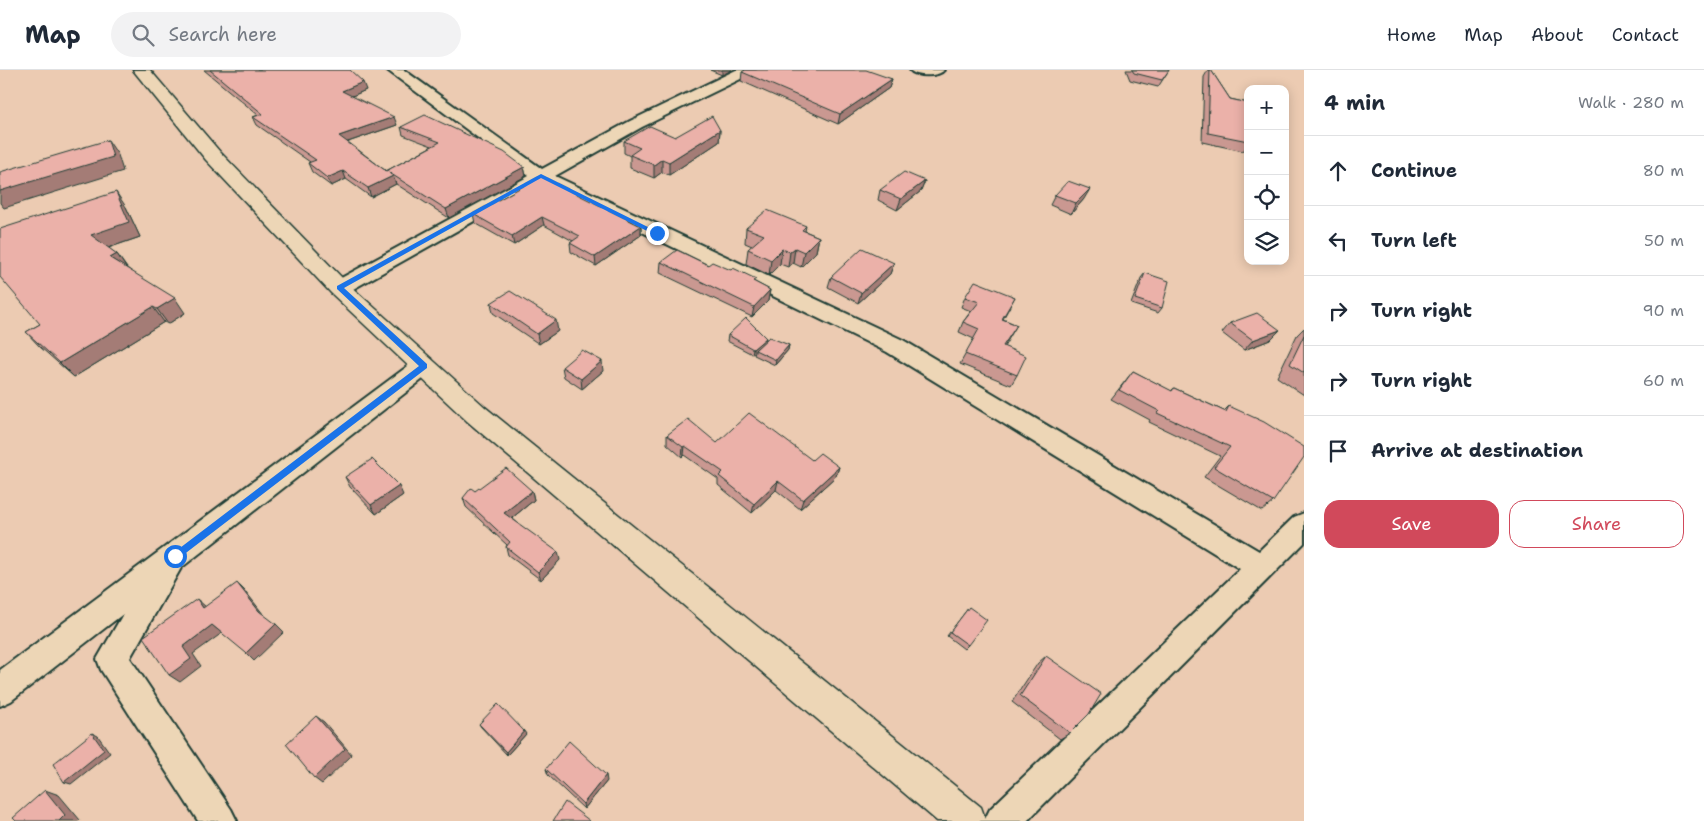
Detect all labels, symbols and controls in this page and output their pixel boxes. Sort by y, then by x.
search box [111,12,461,57]
text: Map [25,19,81,51]
icon: search [129,21,157,49]
text: Search here [169,22,277,47]
text: Home [1387,23,1436,47]
text: Map [1464,23,1503,47]
text: About [1531,23,1584,47]
text: Contact [1612,23,1679,47]
map controls [1244,85,1289,265]
button: + [1244,85,1289,130]
text: 4 min [1324,89,1385,117]
text: Walk · 280 m [1578,92,1684,113]
button: − [1244,130,1289,175]
icon: ahead [1324,157,1352,185]
text: Continue [1371,158,1457,183]
text: 80 m [1643,160,1684,181]
button: locate [1244,175,1289,220]
button: layers [1244,220,1289,265]
route end [646,222,669,245]
icon: left [1324,227,1352,255]
text: Turn left [1371,228,1457,253]
text: 50 m [1644,230,1684,251]
icon: right [1324,297,1352,325]
text: Turn right [1371,298,1472,323]
text: 90 m [1643,300,1684,321]
icon: right [1324,367,1352,395]
text: Turn right [1371,368,1472,393]
text: 60 m [1643,370,1684,391]
icon: arrive [1324,437,1352,465]
text: Arrive at destination [1371,438,1583,463]
button: Save [1324,500,1499,548]
button: Share [1509,500,1684,548]
route start [164,545,187,568]

